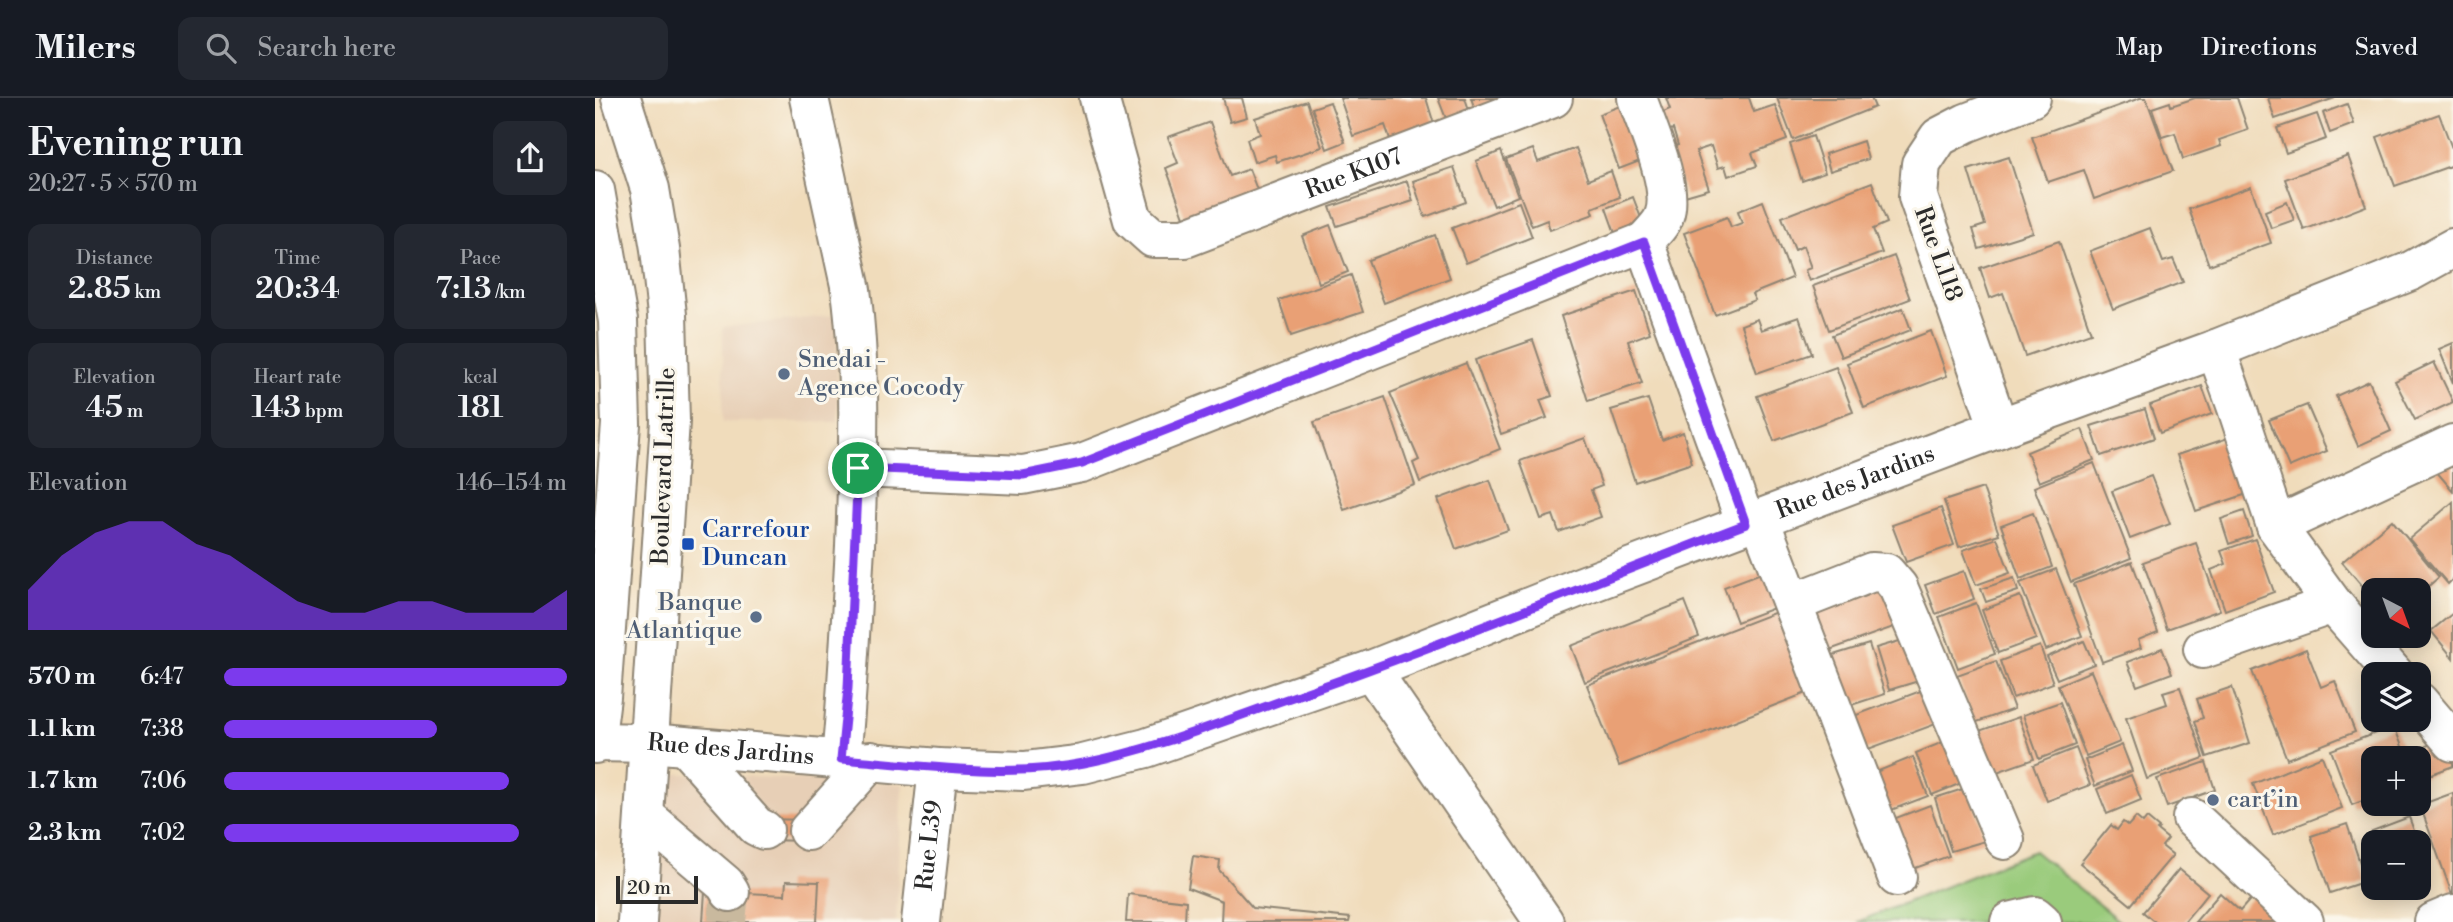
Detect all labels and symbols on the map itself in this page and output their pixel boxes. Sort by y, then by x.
street label: Rue K107 [1301,142,1407,206]
street label: Rue L118 [1907,202,1969,306]
place label: Snedai - Agence Cocody [797,345,964,403]
marker: Snedai - Agence Cocody [776,366,792,382]
street label: Boulevard Latrille [646,367,682,566]
pin [828,438,888,498]
street label: Rue des Jardins [1772,439,1939,526]
place label: Carrefour Duncan [702,515,810,573]
marker: Carrefour Duncan [680,536,696,552]
north arrow [2361,578,2431,648]
place label: Banque Atlantique [625,588,742,646]
marker: Banque Atlantique [748,609,764,625]
street label: Rue des Jardins [646,728,815,772]
place label: cart’in [2227,785,2299,815]
marker: cart’in [2205,792,2221,808]
street label: Rue L39 [910,799,949,892]
scale bar [616,873,698,905]

